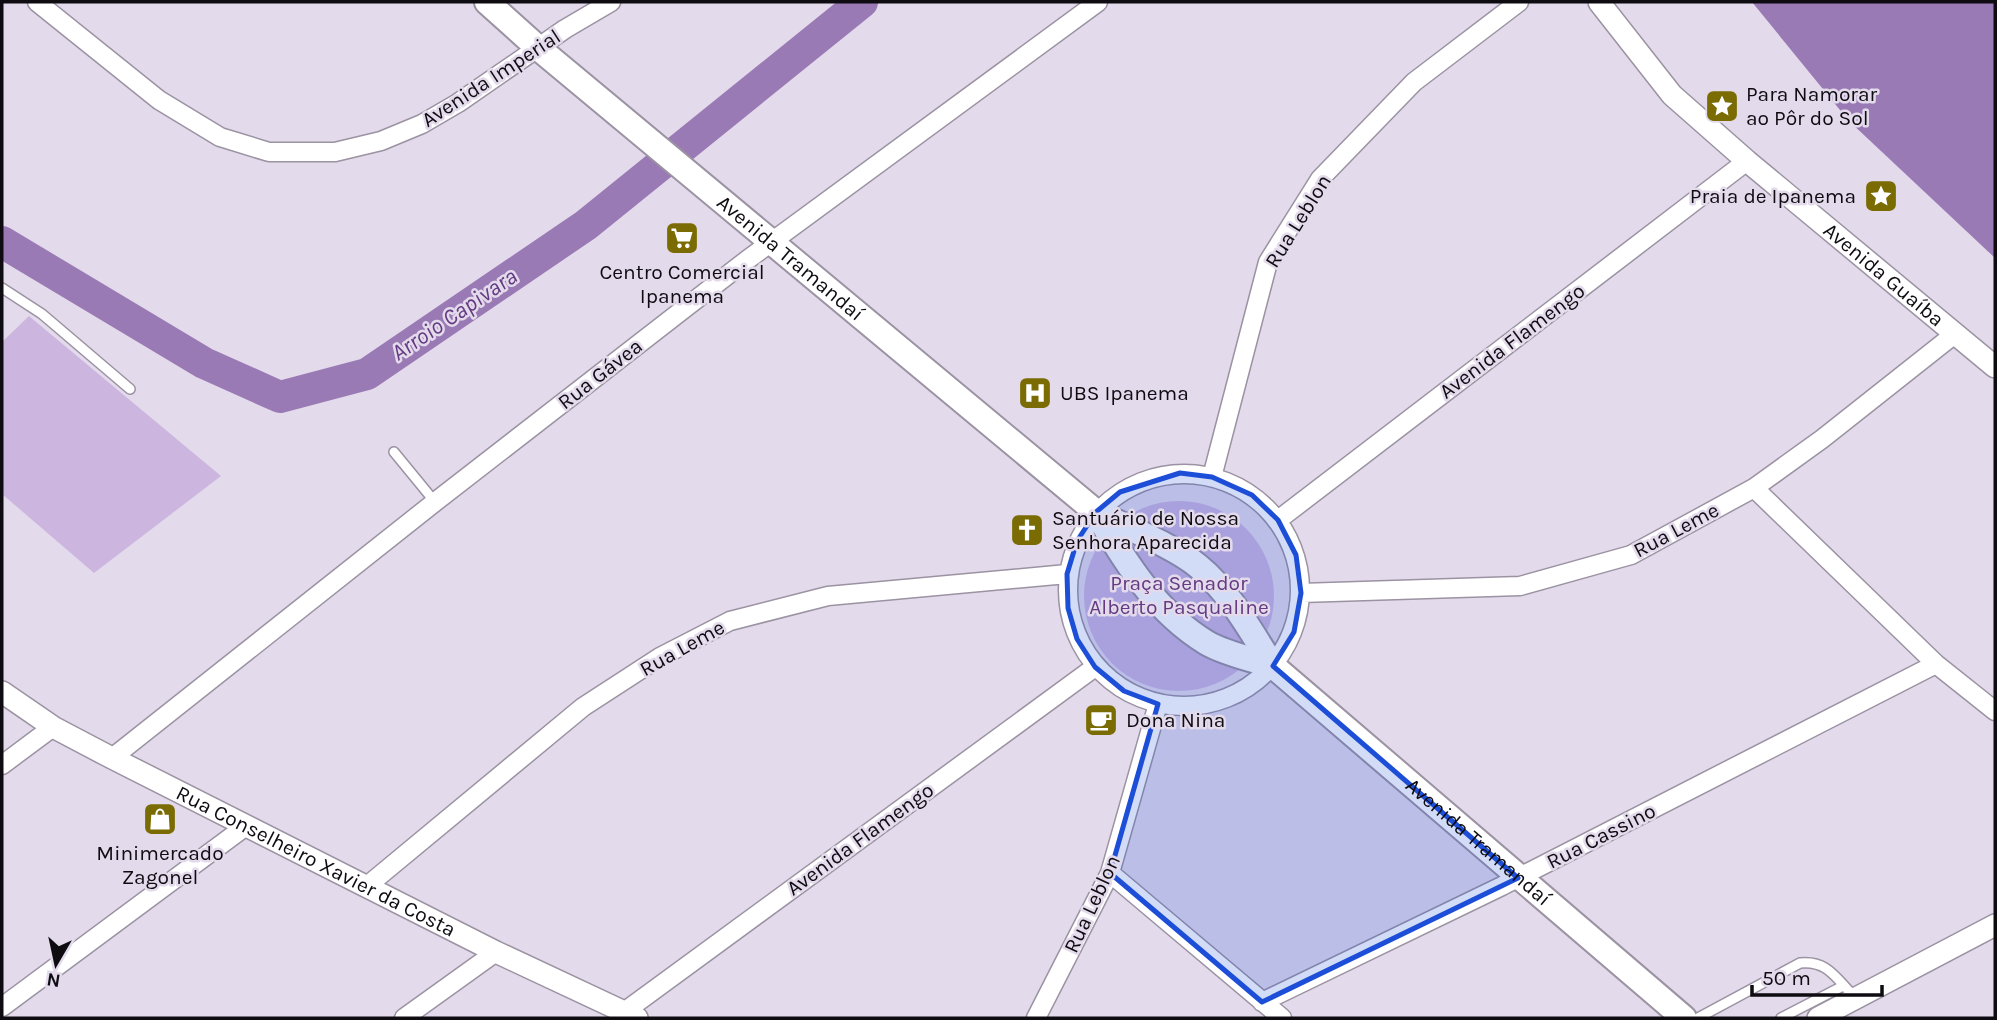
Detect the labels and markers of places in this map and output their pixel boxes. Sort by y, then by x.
place label: Para Namorar ao Pôr do Sol [1746,82,1878,130]
place icon: Para Namorar ao Pôr do Sol [1703,87,1741,125]
place icon: Praia de Ipanema [1862,177,1900,215]
place label: Praia de Ipanema [1690,184,1856,208]
supermarket icon: Centro Comercial Ipanema [663,219,701,257]
place label: Centro Comercial Ipanema [599,260,765,308]
hospital icon: UBS Ipanema [1016,374,1054,412]
place label: UBS Ipanema [1060,381,1189,405]
place label: Santuário de Nossa Senhora Aparecida [1052,506,1239,554]
church icon: Santuário de Nossa Senhora Aparecida [1008,511,1046,549]
cafe icon: Dona Nina [1082,701,1120,739]
place label: Dona Nina [1126,708,1225,732]
shop icon: Minimercado Zagonel [141,800,179,838]
place label: Minimercado Zagonel [96,841,224,889]

